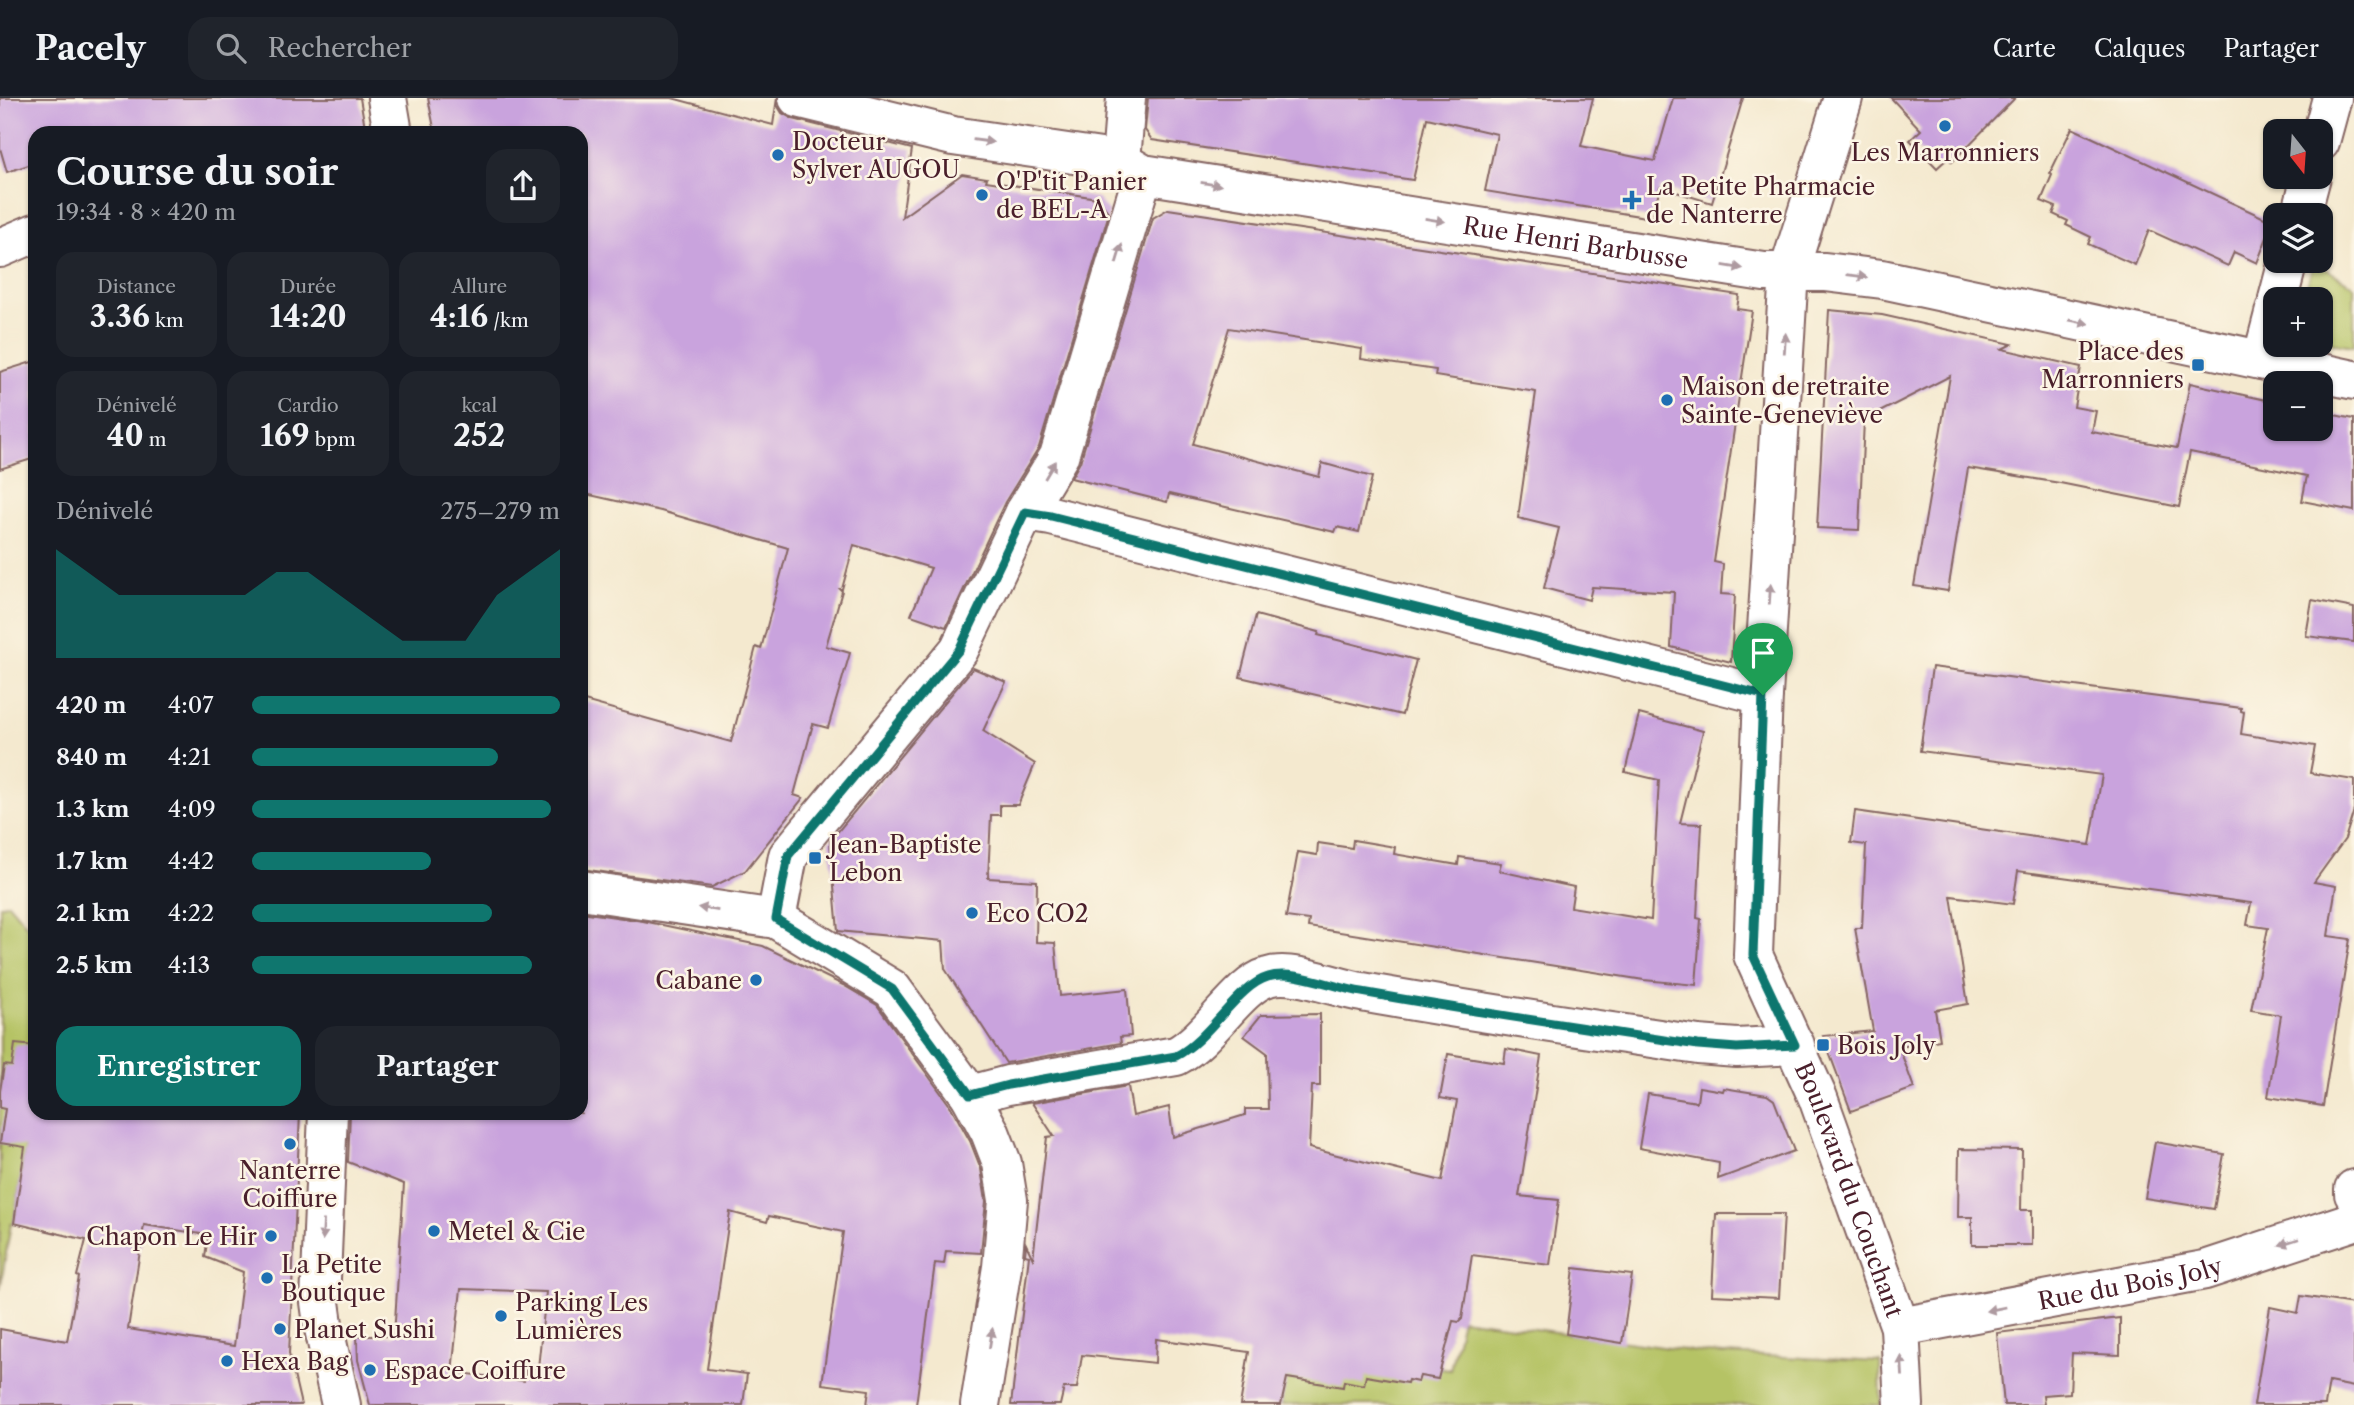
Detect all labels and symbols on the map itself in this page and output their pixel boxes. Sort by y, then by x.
marker: Les Marronniers [1937,118,1953,134]
north arrow [2263,119,2333,189]
place label: Docteur Sylver AUGOU [792,127,960,184]
one-way arrow [973,135,995,146]
place label: Les Marronniers [1851,138,2039,167]
marker: Docteur Sylver AUGOU [770,147,786,163]
place label: O'P'tit Panier de BEL-A [996,167,1147,224]
place label: La Petite Pharmacie de Nanterre [1646,172,1875,229]
one-way arrow [1200,179,1222,190]
marker: O'P'tit Panier de BEL-A [974,187,990,203]
marker: La Petite Pharmacie de Nanterre [1624,192,1640,208]
street label: Rue Henri Barbusse [1461,210,1690,274]
one-way arrow [1425,215,1447,226]
one-way arrow [1114,243,1124,264]
one-way arrow [1722,262,1744,273]
one-way arrow [1846,270,1868,281]
one-way arrow [2068,317,2090,328]
one-way arrow [1780,332,1791,354]
place label: Place des Marronniers [2041,337,2184,394]
marker: Place des Marronniers [2190,357,2206,373]
place label: Maison de retraite Sainte-Geneviève [1681,372,1890,429]
marker: Maison de retraite Sainte-Geneviève [1659,392,1675,408]
one-way arrow [1044,460,1056,479]
one-way arrow [1764,583,1775,605]
pin [1733,623,1793,695]
place label: Jean-Baptiste Lebon [825,830,981,887]
marker: Jean-Baptiste Lebon [807,850,823,866]
place label: Eco CO2 [986,899,1089,928]
one-way arrow [697,903,719,914]
marker: Eco CO2 [964,905,980,921]
place label: Cabane [655,966,742,995]
marker: Cabane [748,972,764,988]
place label: Bois Joly [1837,1031,1936,1060]
marker: Bois Joly [1815,1037,1831,1053]
street label: Boulevard du Couchant [1789,1057,1910,1321]
marker: Nanterre Coiffure [282,1136,298,1152]
place label: Nanterre Coiffure [239,1156,341,1213]
place label: Metel & Cie [448,1217,586,1246]
one-way arrow [318,1219,329,1241]
place label: Chapon Le Hir [86,1222,257,1251]
marker: Metel & Cie [426,1223,442,1239]
marker: Chapon Le Hir [263,1228,279,1244]
one-way arrow [2279,1237,2300,1248]
place label: La Petite Boutique [281,1250,386,1307]
street label: Rue du Bois Joly [2035,1251,2226,1315]
marker: La Petite Boutique [259,1270,275,1286]
place label: Parking Les Lumières [515,1288,648,1345]
one-way arrow [1985,1304,2007,1315]
marker: Parking Les Lumières [493,1308,509,1324]
place label: Planet Sushi [294,1315,435,1344]
marker: Planet Sushi [272,1321,288,1337]
one-way arrow [985,1326,996,1348]
place label: Hexa Bag [241,1347,349,1376]
marker: Hexa Bag [219,1353,235,1369]
one-way arrow [1897,1355,1908,1377]
place label: Espace Coiffure [384,1356,566,1385]
marker: Espace Coiffure [362,1362,378,1378]

